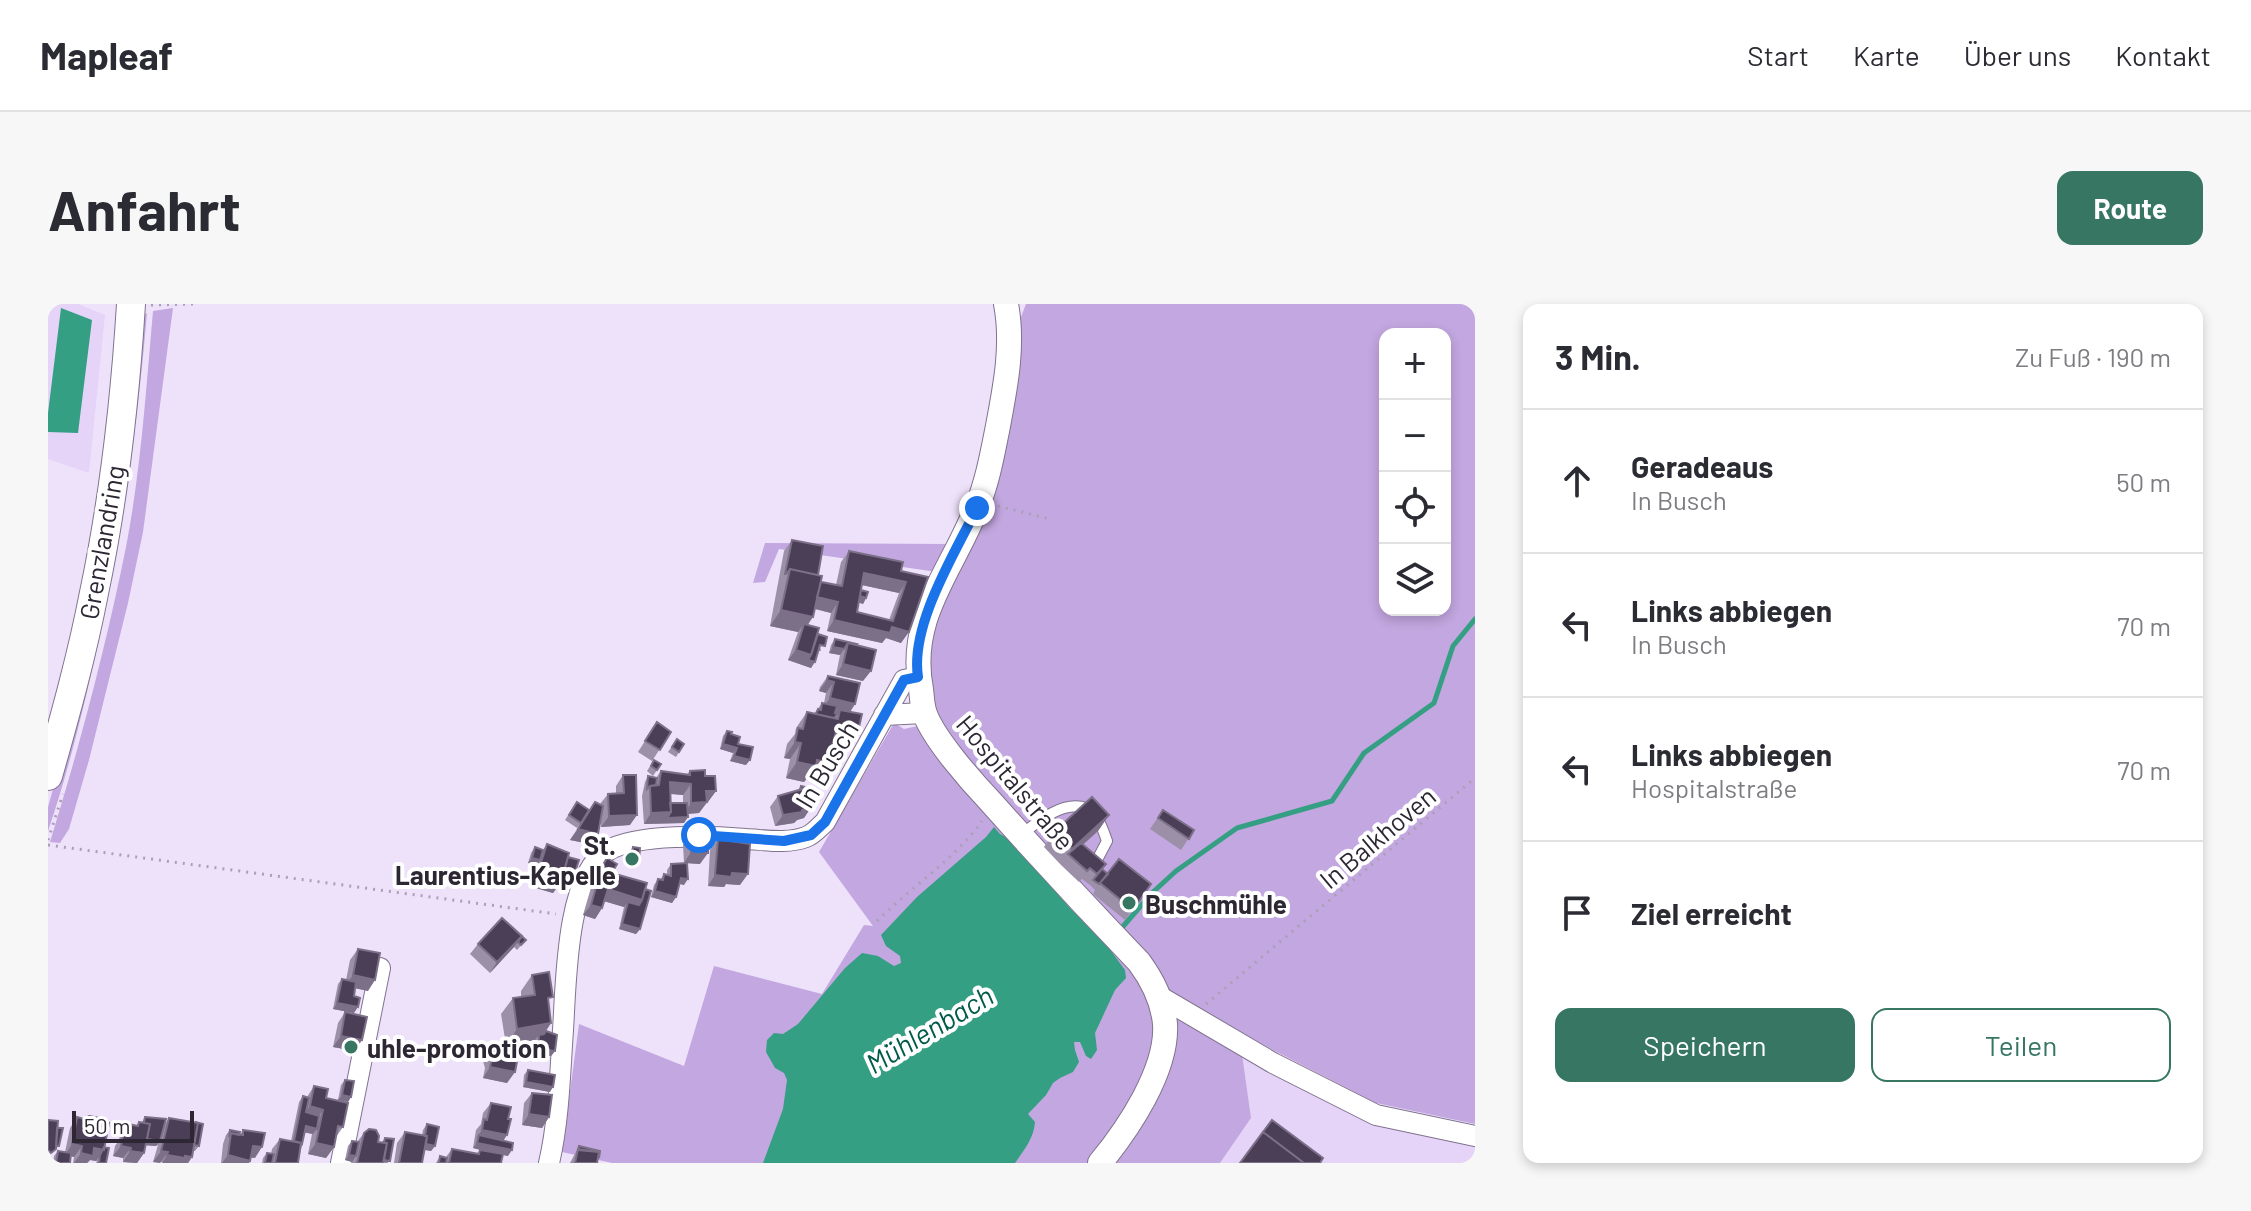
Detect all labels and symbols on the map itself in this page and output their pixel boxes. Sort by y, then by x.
street label: Grenzlandring [72,462,130,622]
route end [959,490,995,526]
street label: Hospitalstraße [951,708,1081,856]
street label: In Busch [788,715,864,813]
street label: In Balkhoven [1313,780,1441,894]
route start [681,817,717,853]
place label: St. Laurentius-Kapelle [395,829,616,890]
marker: St. Laurentius-Kapelle [623,850,641,868]
place label: Buschmühle [1145,888,1287,919]
marker: Buschmühle [1120,894,1138,912]
water label: Mühlenbach [859,978,999,1080]
place label: uhle-promotion [367,1032,546,1063]
marker: uhle-promotion [342,1038,360,1056]
scale bar [72,1107,194,1143]

